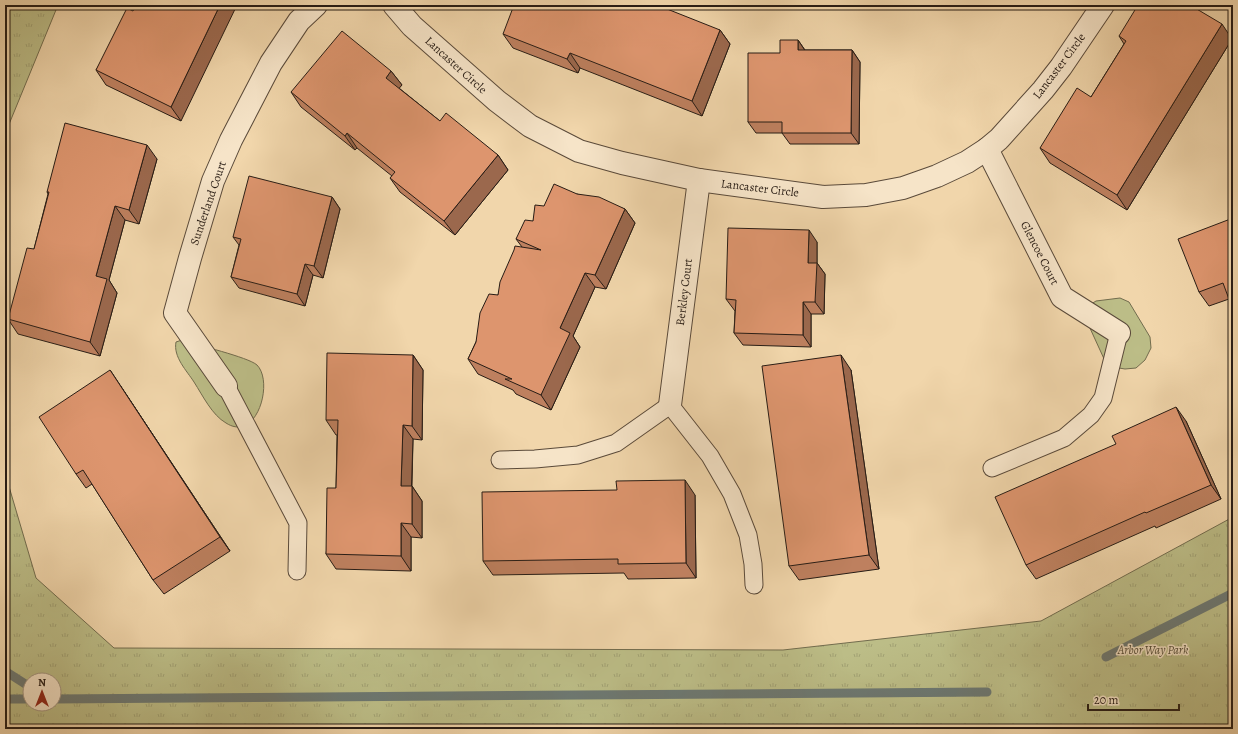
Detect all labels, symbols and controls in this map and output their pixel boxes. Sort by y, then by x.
street label: Lancaster Circle [1029,30,1089,102]
street label: Lancaster Circle [421,33,491,97]
street label: Sunderland Court [186,159,230,247]
street label: Lancaster Circle [720,175,800,201]
street label: Glencoe Court [1017,218,1063,288]
street label: Berkley Court [672,258,696,326]
park label: Arbor Way Park [1117,642,1189,658]
north arrow [22,672,62,712]
text: N [38,675,46,690]
scale bar [1088,686,1179,712]
text: 20 m [1094,692,1118,708]

